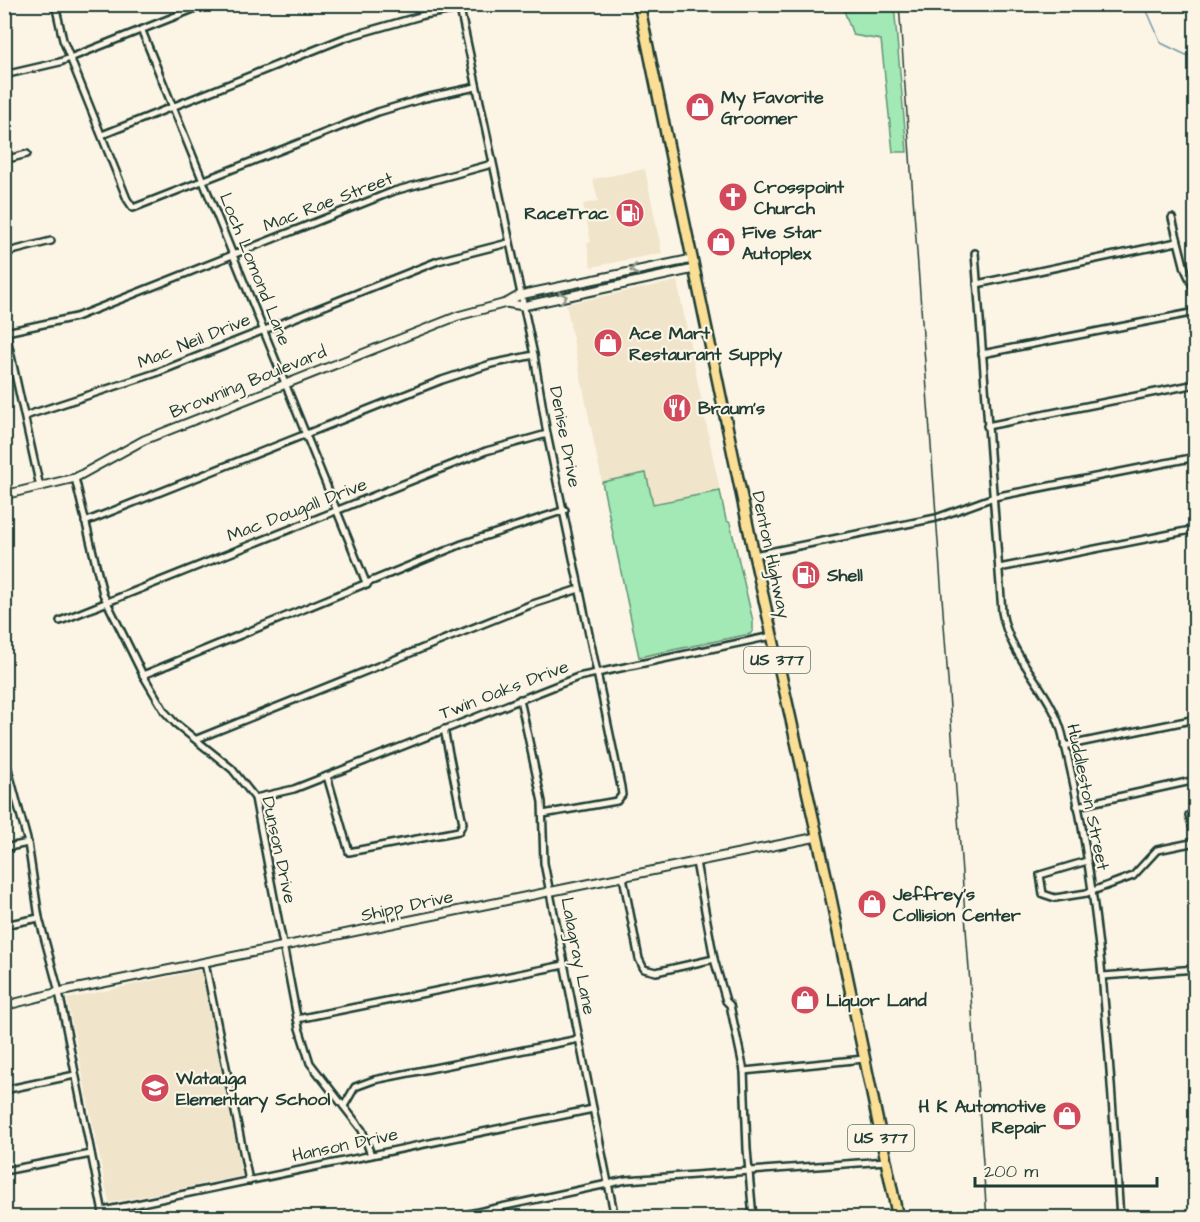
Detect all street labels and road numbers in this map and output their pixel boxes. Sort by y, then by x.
street label: Mac Rae Street [260,166,397,238]
street label: Loch Lomond Lane [213,189,297,349]
street label: Mac Neil Drive [134,307,254,375]
street label: Browning Boulevard [166,339,330,426]
street label: Denise Drive [543,384,587,490]
street label: Mac Dougall Drive [223,472,371,549]
street label: Denton Highway [744,489,797,621]
road number: US 377 [744,647,810,673]
street label: Twin Oaks Drive [436,654,572,726]
street label: Huddleston Street [1060,721,1116,873]
street label: Dunson Drive [255,794,303,906]
street label: Shipp Drive [358,884,456,928]
street label: Lalagray Lane [553,895,602,1017]
street label: Hanson Drive [290,1122,401,1168]
road number: US 377 [848,1125,914,1151]

